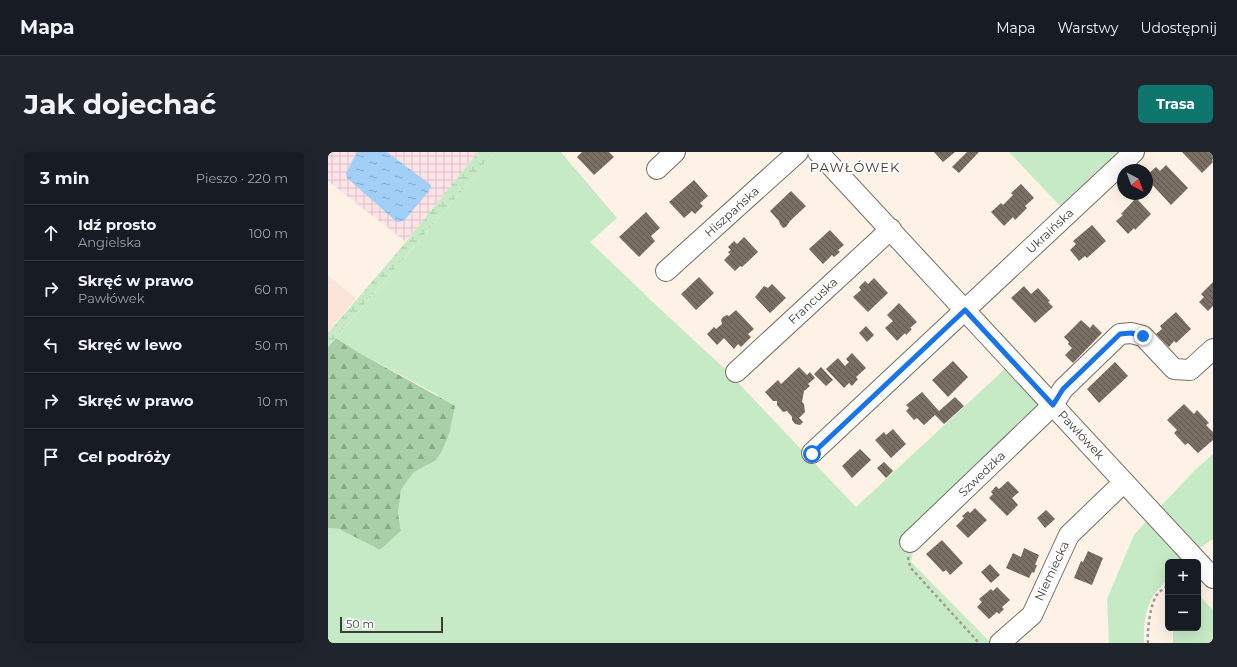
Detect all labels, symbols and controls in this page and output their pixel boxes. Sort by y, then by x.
text: Mapa [20,16,75,39]
text: Mapa [996,19,1036,37]
text: Warstwy [1058,19,1118,37]
text: Udostępnij [1140,19,1217,37]
button: Trasa [1138,85,1213,123]
text: Jak dojechać [24,87,216,121]
district label: PAWŁÓWEK [810,159,900,175]
north arrow [1117,164,1153,200]
text: 3 min [40,168,90,188]
text: Pieszo · 220 m [196,170,288,186]
street label: Hiszpańska [701,183,762,240]
street label: Ukraińska [1023,205,1076,256]
text: Idź prosto [78,215,156,234]
icon: ahead [40,222,62,244]
text: 100 m [249,225,288,241]
text: Angielska [78,234,142,250]
text: Skręć w prawo [78,271,194,290]
street label: Francuska [785,274,840,327]
icon: right [40,278,62,300]
text: 60 m [254,281,288,297]
text: Pawłówek [78,290,144,306]
route end [1134,327,1152,345]
icon: left [40,334,62,356]
text: Skręć w lewo [78,335,182,354]
text: 50 m [255,337,288,353]
icon: right [40,390,62,412]
text: Skręć w prawo [78,391,194,410]
text: 10 m [258,393,288,409]
street label: Pawłówek [1055,407,1108,463]
route start [803,445,821,463]
icon: arrive [40,446,62,468]
text: Cel podróży [78,447,170,466]
street label: Szwedzka [955,448,1008,500]
street label: Niemiecka [1031,539,1072,603]
map controls [1165,559,1201,631]
button: + [1165,559,1201,595]
button: − [1165,595,1201,631]
scale bar [340,615,443,634]
text: 50 m [346,617,374,631]

